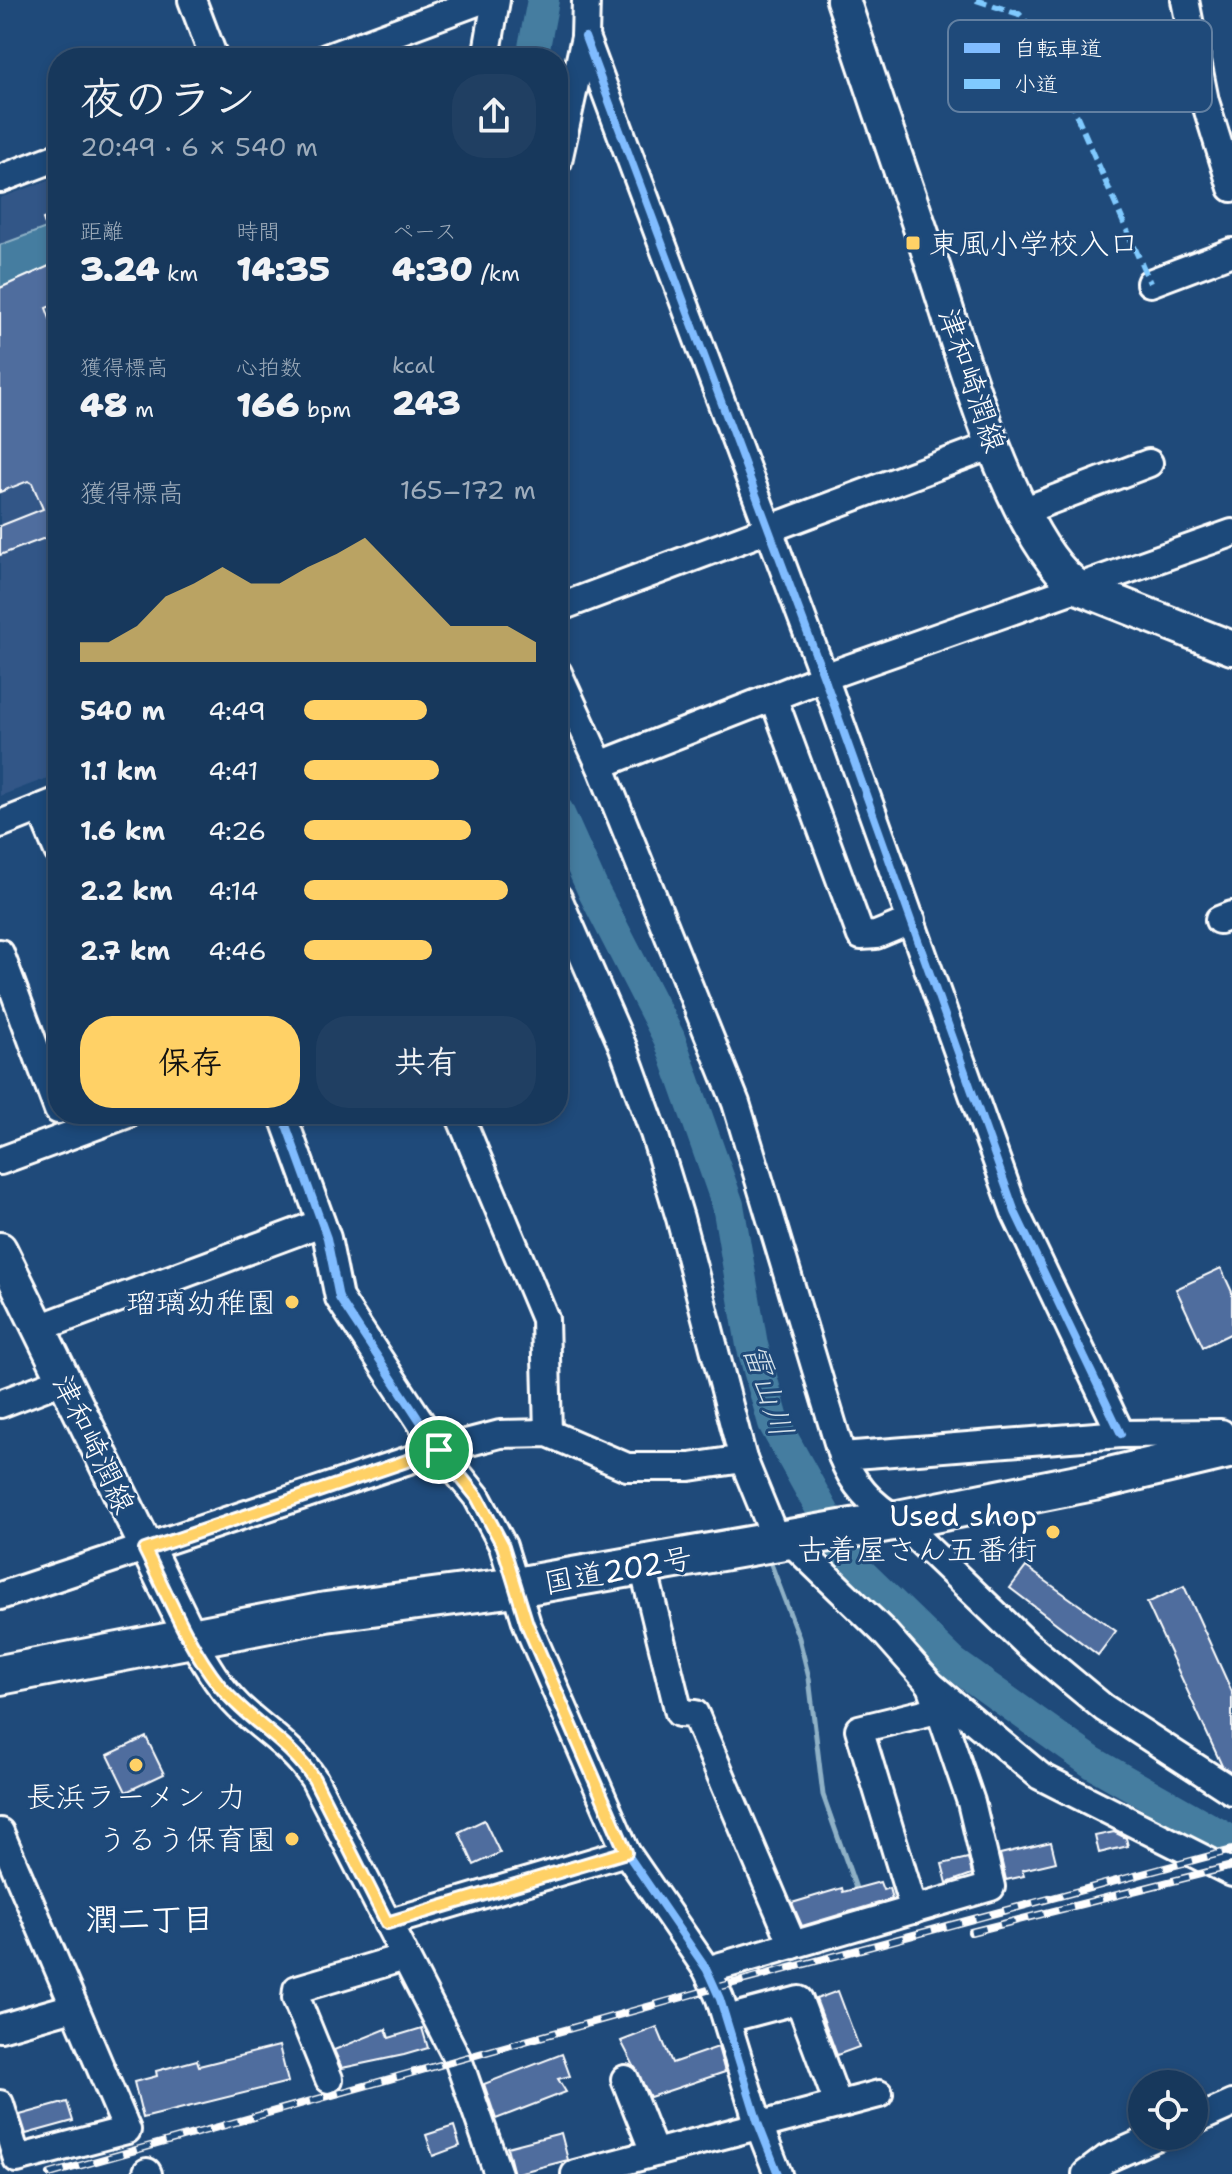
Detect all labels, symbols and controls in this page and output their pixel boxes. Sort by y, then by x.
legend [948,20,1212,112]
text: 自転車道 [1014,34,1102,63]
text: 夜のラン [80,69,256,128]
text: 小道 [1014,70,1058,99]
button: share [452,74,536,158]
text: 20:49 · 6 × 540 m [80,129,318,164]
text: 距離 [80,217,124,246]
text: 時間 [236,217,280,246]
text: ペース [392,217,457,246]
place label: 東風小学校入口 [929,223,1139,264]
marker: 東風小学校入口 [904,234,922,252]
text: 3.24 [80,246,160,292]
text: 14:35 [236,246,330,292]
text: 4:30 [392,246,473,292]
text: km [160,259,198,288]
text: /km [473,259,520,288]
street label: 津和崎潤線 [928,302,1016,458]
text: kcal [392,351,435,380]
text: 獲得標高 [80,353,168,382]
text: 心拍数 [236,353,302,382]
text: 243 [392,380,461,426]
text: 48 [80,382,128,428]
text: 166 [236,382,299,428]
text: m [128,395,154,424]
text: bpm [299,395,351,424]
text: 165–172 m [400,472,536,507]
text: 獲得標高 [80,475,184,510]
text: 540 m [80,693,165,728]
text: 4:49 [208,693,266,728]
text: 1.1 km [80,753,157,788]
text: 4:41 [208,753,259,788]
text: 1.6 km [80,813,165,848]
text: 4:26 [208,813,266,848]
text: 2.2 km [80,873,173,908]
text: 4:14 [208,873,258,908]
text: 2.7 km [80,933,170,968]
text: 4:46 [208,933,267,968]
button: 保存 [80,1016,300,1108]
button: 共有 [316,1016,536,1108]
place label: 瑠璃幼稚園 [126,1282,276,1323]
marker: 瑠璃幼稚園 [283,1293,301,1311]
water label: 雷山川 [734,1338,804,1442]
street label: 津和崎潤線 [43,1368,145,1520]
pin [405,1416,473,1484]
icon: arrive [417,1428,461,1472]
place label: Used shop 古着屋さん五番街 [797,1495,1037,1570]
marker: Used shop 古着屋さん五番街 [1044,1523,1062,1541]
street label: 国道202号 [540,1537,696,1603]
marker: 長浜ラーメン 力 [127,1756,145,1774]
place label: 長浜ラーメン 力 [26,1776,246,1817]
place label: うるう保育園 [97,1819,276,1860]
marker: うるう保育園 [283,1830,301,1848]
district label: 潤二丁目 [86,1897,214,1940]
map controls [1128,2070,1208,2150]
button: locate [1128,2070,1208,2150]

